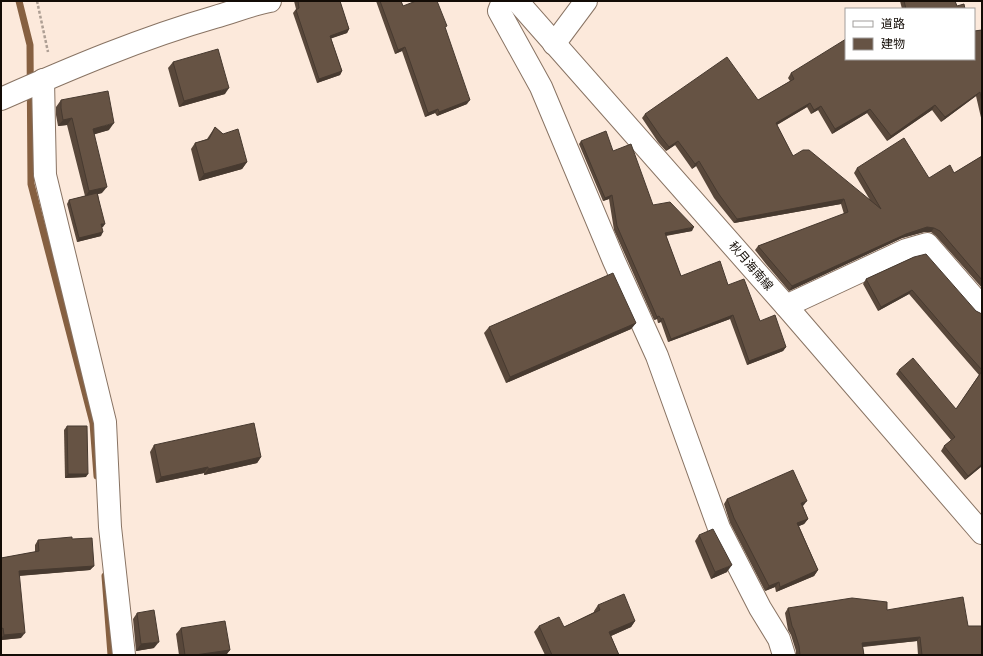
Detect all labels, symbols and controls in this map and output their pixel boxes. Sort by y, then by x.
legend [845,8,975,60]
text: 道路 [881,15,905,33]
text: 建物 [881,35,905,53]
street label: 秋月海南線 [725,237,777,295]

